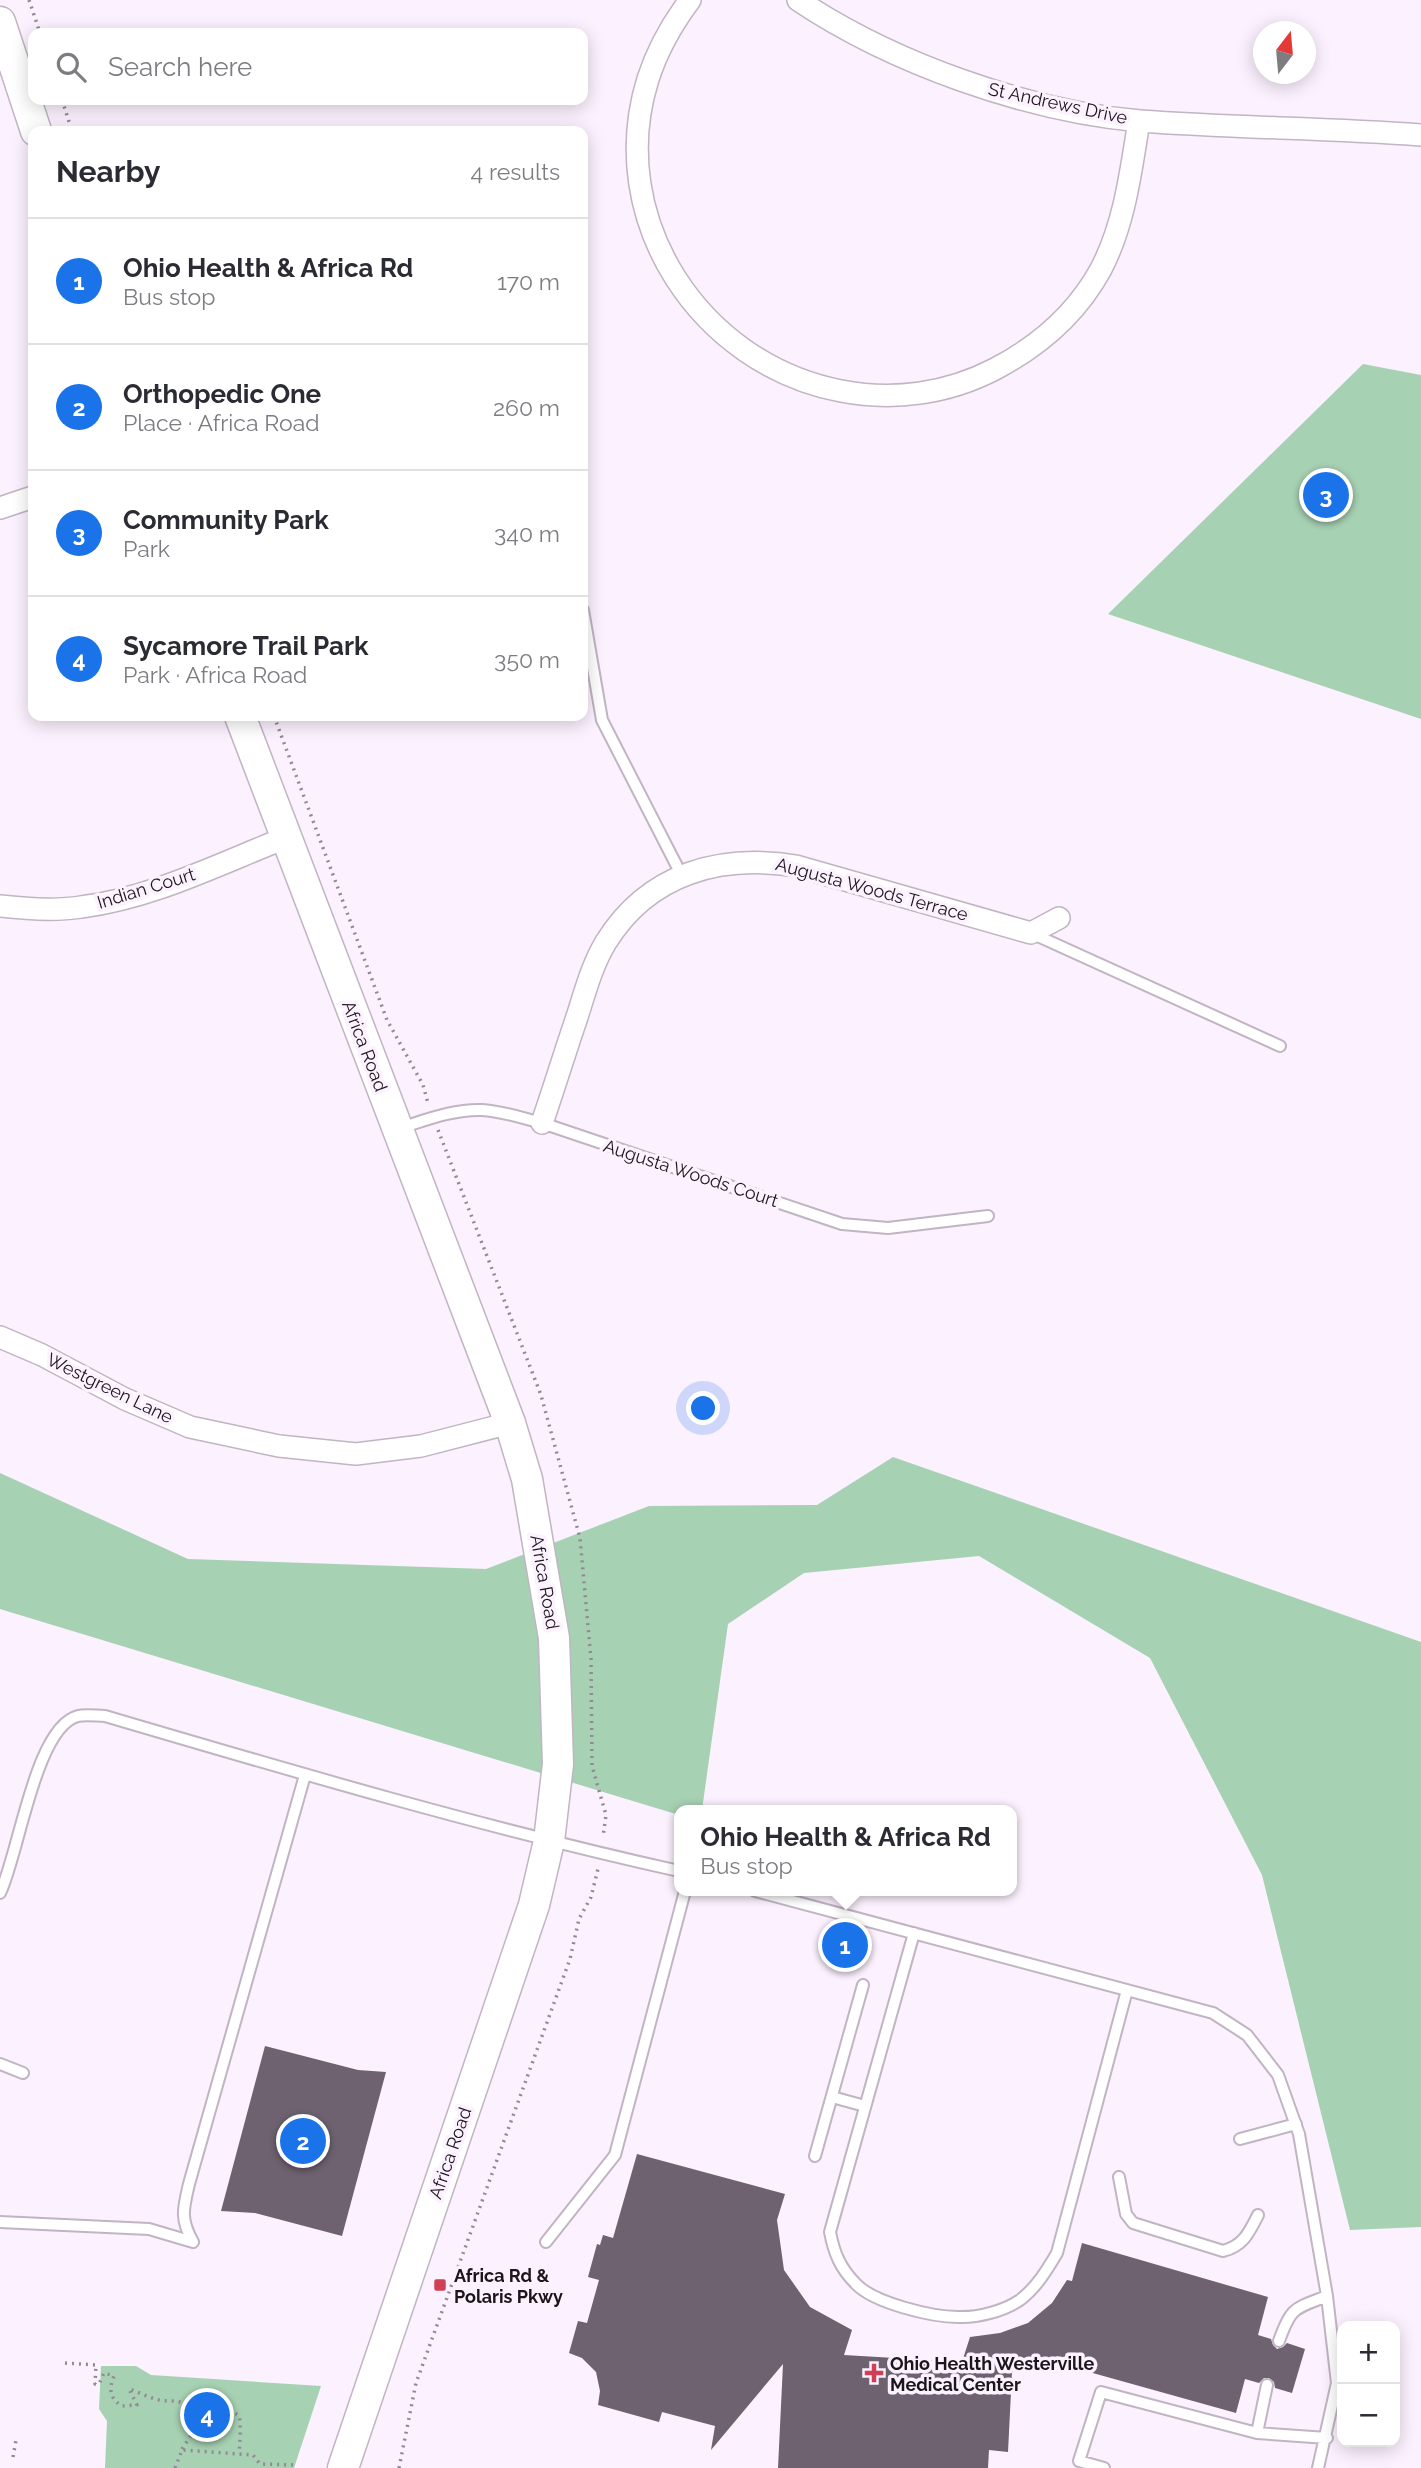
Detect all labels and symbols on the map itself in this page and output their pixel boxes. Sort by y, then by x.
north arrow [1253,21,1316,84]
street label: St Andrews Drive [987,78,1130,128]
pin: 3 [1303,469,1349,521]
street label: Augusta Woods Terrace [774,853,971,925]
street label: Indian Court [95,863,197,913]
street label: Africa Road [338,998,392,1094]
street label: Augusta Woods Court [601,1135,781,1211]
street label: Westgreen Lane [44,1348,177,1428]
your location [686,1391,720,1425]
street label: Africa Road [526,1533,564,1631]
pin: 1 [822,1919,868,1971]
street label: Africa Road [425,2104,475,2202]
pin: 2 [280,2115,326,2167]
place label: Africa Rd & Polaris Pkwy [454,2265,563,2307]
marker: Africa Rd & Polaris Pkwy [432,2277,448,2293]
place label: Ohio Health Westerville Medical Center [890,2353,1094,2395]
marker: Ohio Health Westerville Medical Center [864,2363,884,2383]
pin: 4 [184,2389,230,2441]

